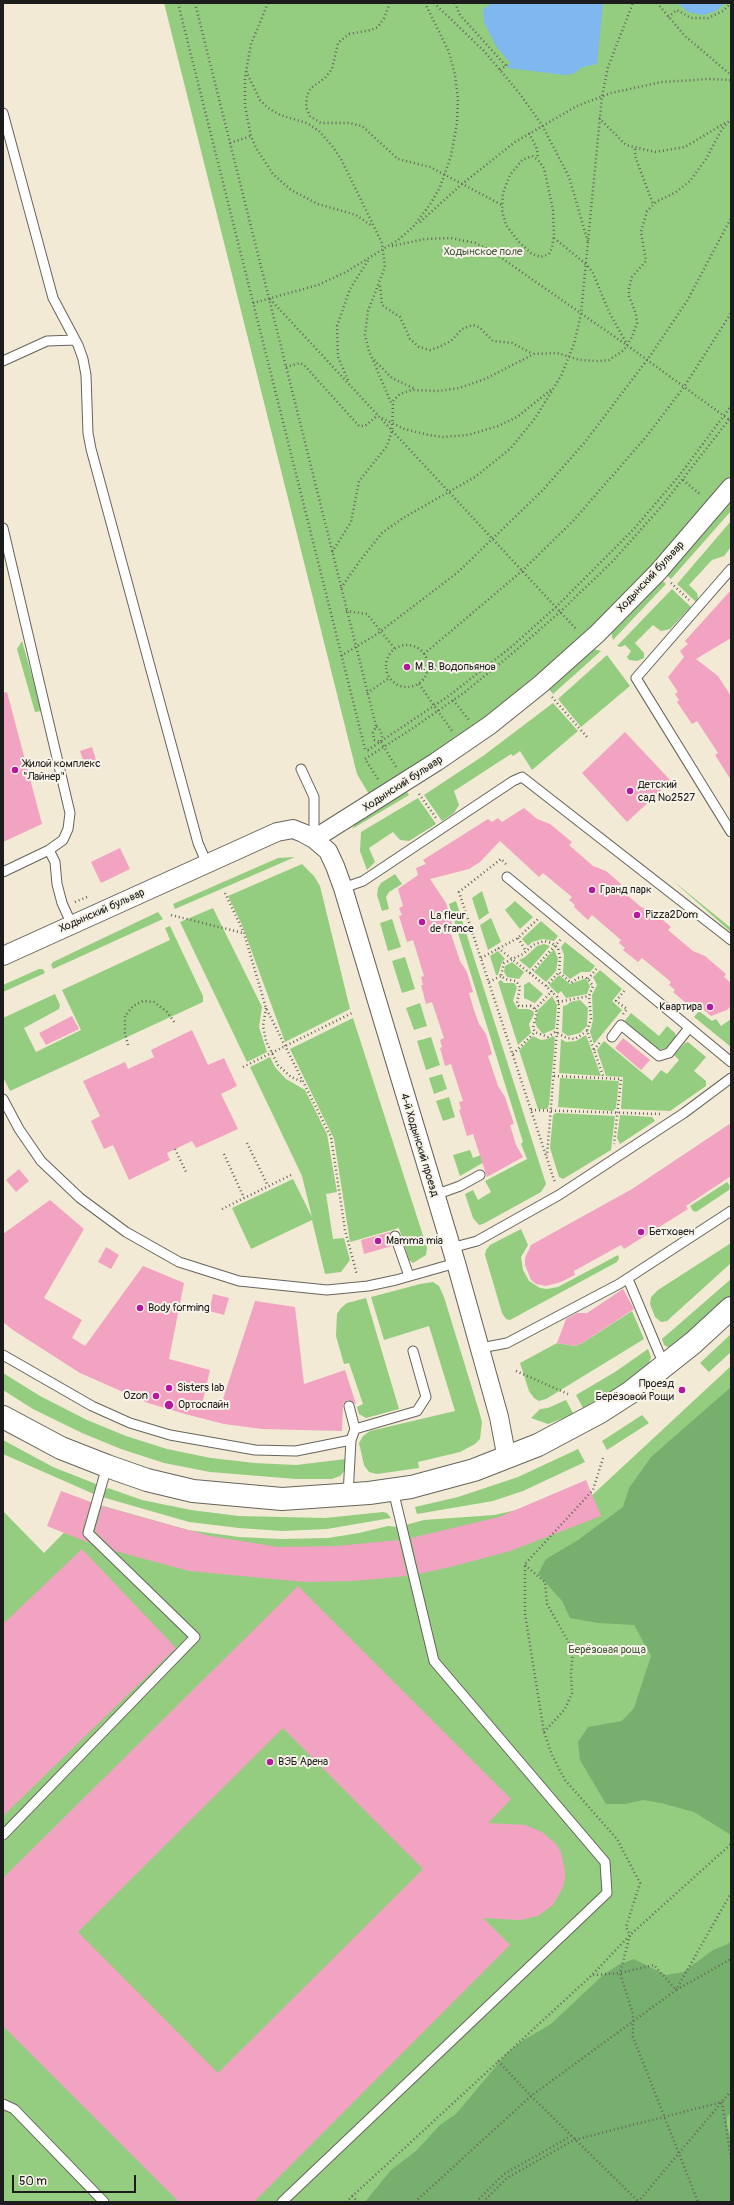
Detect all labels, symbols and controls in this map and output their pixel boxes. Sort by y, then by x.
park label: Ходынское поле [444,245,522,259]
street label: Ходынский бульвар [615,539,687,615]
place label: М. В. Водопьянов [415,660,496,674]
marker: М. В. Водопьянов [402,662,412,672]
street label: Ходынский бульвар [361,753,445,815]
place label: Жилой комплекс "Лайнер" [23,757,101,783]
marker: Жилой комплекс "Лайнер" [10,765,20,775]
place label: Детский сад №2527 [638,778,695,804]
marker: Детский сад №2527 [625,786,635,796]
place label: Гранд парк [600,883,652,897]
marker: Гранд парк [587,885,597,895]
street label: Ходынский бульвар [57,886,147,936]
place label: Pizza2Dom [645,908,698,922]
place label: La fleur de france [430,909,474,935]
marker: Pizza2Dom [632,910,642,920]
marker: La fleur de france [417,917,427,927]
place label: Квартира [659,1000,702,1014]
marker: Квартира [705,1002,715,1012]
street label: 4-й Ходынский проезд [397,1092,441,1198]
place label: Бетховен [649,1225,694,1239]
marker: Бетховен [636,1227,646,1237]
place label: Mamma mia [386,1234,443,1248]
marker: Mamma mia [373,1236,383,1246]
place label: Body forming [148,1301,210,1315]
marker: Body forming [135,1303,145,1313]
place label: Проезд Берёзовой Рощи [595,1377,674,1403]
place label: Sisters lab [177,1381,225,1395]
marker: Sisters lab [164,1383,174,1393]
marker: Проезд Берёзовой Рощи [677,1385,687,1395]
place label: Ozon [123,1389,148,1403]
marker: Ozon [151,1391,161,1401]
place label: Ортоспайн [178,1398,229,1412]
marker: Ортоспайн [163,1399,175,1411]
park label: Берёзовая роща [568,1643,646,1657]
place label: ВЭБ Арена [278,1755,328,1769]
marker: ВЭБ Арена [265,1757,275,1767]
scale bar [14,2167,138,2193]
text: 50 m [19,2174,47,2189]

